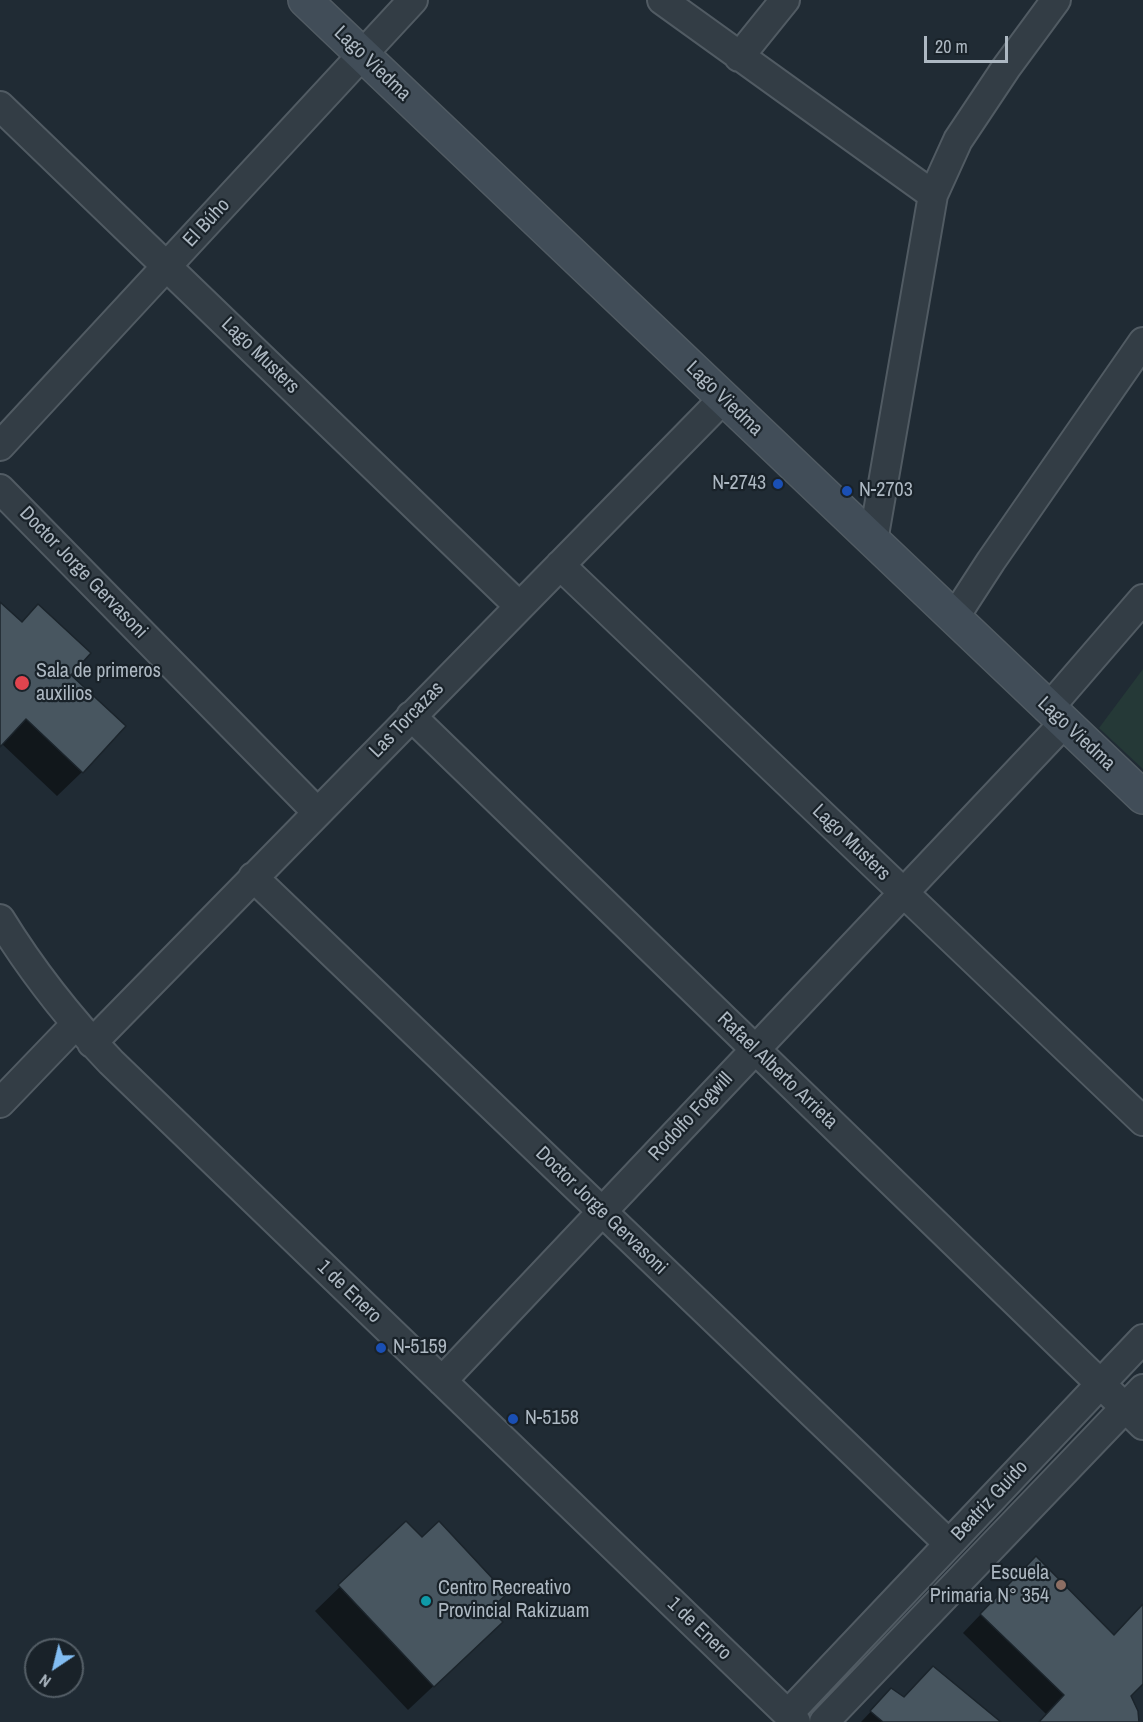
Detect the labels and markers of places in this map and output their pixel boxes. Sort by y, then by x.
place label: N-2743 [712,472,766,496]
marker: N-2743 [771,477,785,491]
place label: N-2703 [859,479,913,503]
marker: N-2703 [840,484,854,498]
place label: Sala de primeros auxilios [36,660,161,707]
marker: Sala de primeros auxilios [13,674,31,692]
place label: N-5159 [393,1336,447,1360]
marker: N-5159 [374,1341,388,1355]
place label: N-5158 [525,1407,579,1431]
marker: N-5158 [506,1412,520,1426]
place label: Escuela Primaria N° 354 [930,1562,1049,1609]
place label: Centro Recreativo Provincial Rakizuam [438,1577,589,1624]
marker: Escuela Primaria N° 354 [1054,1578,1068,1592]
marker: Centro Recreativo Provincial Rakizuam [419,1594,433,1608]

